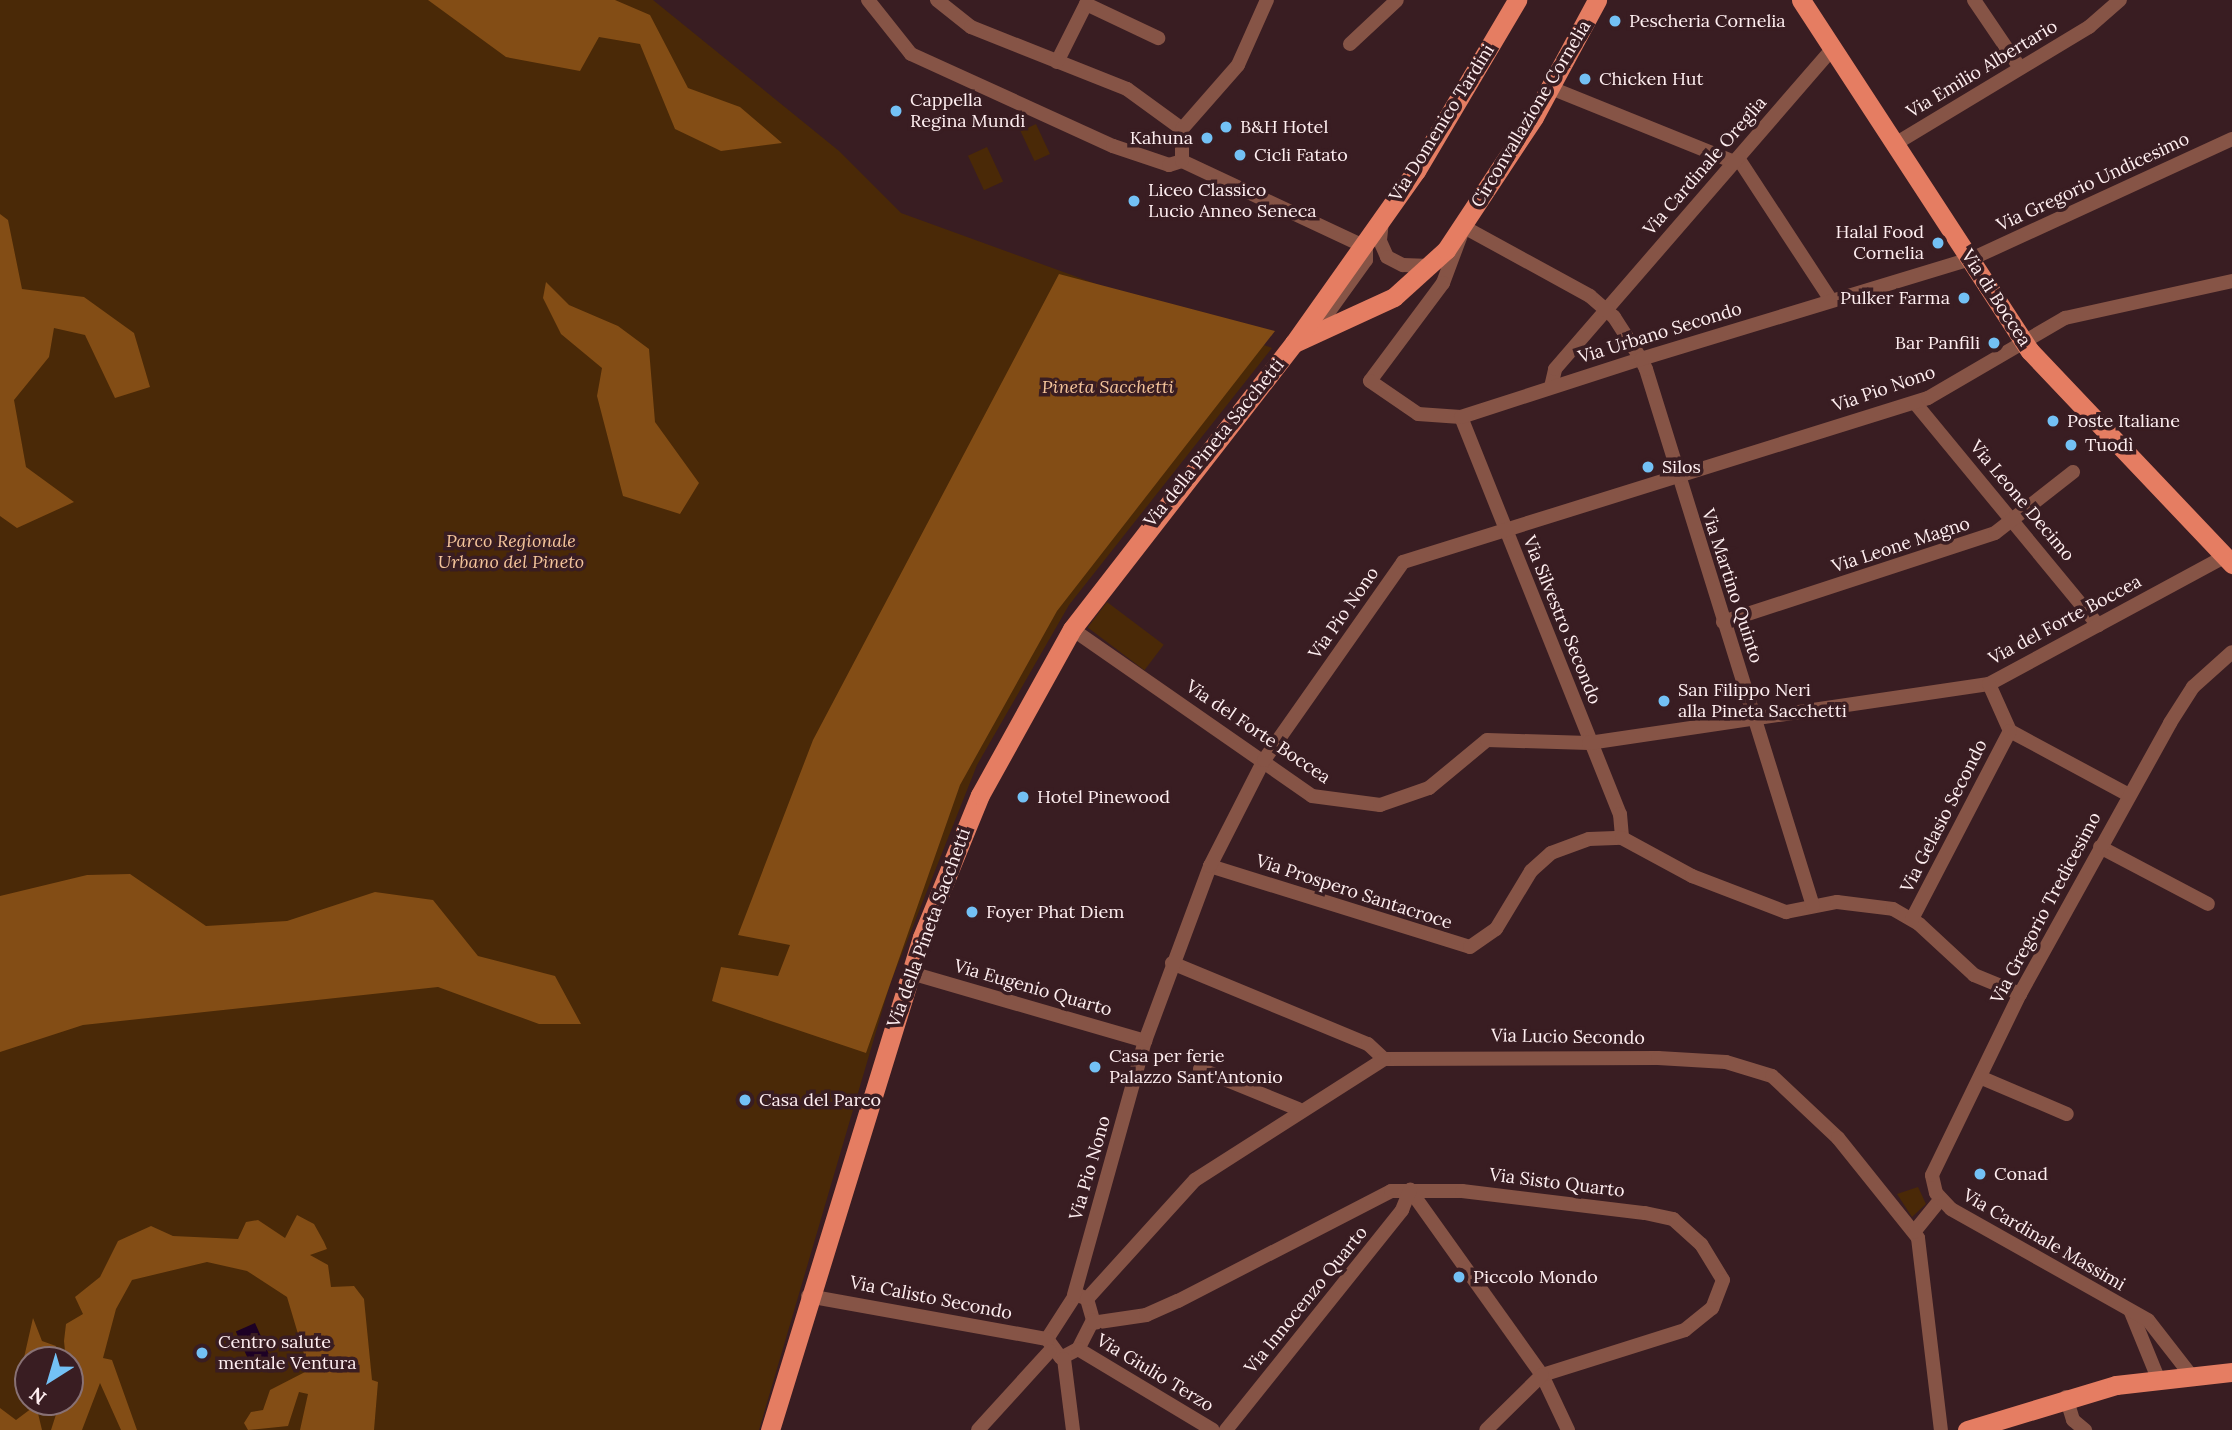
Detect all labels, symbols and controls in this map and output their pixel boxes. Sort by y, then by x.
place label: Pescheria Cornelia [1629,10,1786,32]
marker: Pescheria Cornelia [1607,13,1623,29]
street label: Via Emilio Albertario [1903,15,2061,123]
street label: Circonvallazione Cornelia [1467,17,1595,211]
street label: Via Domenico Tardini [1385,41,1499,205]
place label: Chicken Hut [1599,68,1703,90]
marker: Chicken Hut [1577,71,1593,87]
place label: Cappella Regina Mundi [910,90,1025,132]
street label: Via Cardinale Oreglia [1639,92,1771,240]
marker: Cappella Regina Mundi [888,103,904,119]
place label: B&H Hotel [1240,116,1328,138]
marker: B&H Hotel [1218,119,1234,135]
place label: Kahuna [1130,127,1193,149]
street label: Via Gregorio Undicesimo [1993,128,2193,236]
marker: Kahuna [1199,130,1215,146]
place label: Cicli Fatato [1254,144,1348,166]
marker: Cicli Fatato [1232,147,1248,163]
place label: Liceo Classico Lucio Anneo Seneca [1148,180,1316,222]
marker: Liceo Classico Lucio Anneo Seneca [1126,193,1142,209]
place label: Halal Food Cornelia [1836,222,1924,264]
marker: Halal Food Cornelia [1930,235,1946,251]
street label: Via di Boccea [1957,246,2035,350]
place label: Pulker Farma [1840,287,1950,309]
marker: Pulker Farma [1956,290,1972,306]
street label: Via Urbano Secondo [1576,298,1744,368]
place label: Bar Panfili [1895,332,1980,354]
marker: Bar Panfili [1986,335,2002,351]
street label: Via della Pineta Sacchetti [1139,354,1289,532]
street label: Via Pio Nono [1830,361,1938,417]
park label: Pineta Sacchetti [1042,376,1174,398]
place label: Poste Italiane [2067,410,2180,432]
marker: Poste Italiane [2045,413,2061,429]
place label: Tuodì [2085,434,2133,456]
street label: Via Leone Decimo [1965,436,2079,566]
marker: Tuodì [2063,437,2079,453]
place label: Silos [1662,456,1701,478]
marker: Silos [1640,459,1656,475]
street label: Via Martino Quinto [1697,506,1767,666]
street label: Via Leone Magno [1829,513,1973,577]
park label: Parco Regionale Urbano del Pineto [438,531,584,574]
street label: Via Silvestro Secondo [1518,533,1606,707]
street label: Via Pio Nono [1304,563,1384,663]
street label: Via del Forte Boccea [1985,571,2145,669]
street label: Via del Forte Boccea [1182,676,1334,788]
place label: San Filippo Neri alla Pineta Sacchetti [1678,680,1847,722]
marker: San Filippo Neri alla Pineta Sacchetti [1656,693,1672,709]
street label: Via Gelasio Secondo [1896,736,1992,896]
place label: Hotel Pinewood [1037,786,1170,808]
marker: Hotel Pinewood [1015,789,1031,805]
street label: Via Gregorio Tredicesimo [1986,809,2106,1007]
street label: Via della Pineta Sacchetti [883,825,975,1031]
street label: Via Prospero Santacroce [1253,850,1455,934]
place label: Foyer Phat Diem [986,901,1124,923]
marker: Foyer Phat Diem [964,904,980,920]
street label: Via Eugenio Quarto [952,955,1114,1021]
street label: Via Lucio Secondo [1491,1025,1645,1049]
place label: Casa per ferie Palazzo Sant'Antonio [1109,1046,1283,1088]
marker: Casa per ferie Palazzo Sant'Antonio [1087,1059,1103,1075]
place label: Casa del Parco [759,1089,881,1111]
marker: Casa del Parco [737,1092,753,1108]
street label: Via Pio Nono [1065,1113,1115,1223]
place label: Conad [1994,1163,2048,1185]
street label: Via Sisto Quarto [1488,1164,1626,1202]
marker: Conad [1972,1166,1988,1182]
street label: Via Cardinale Massimi [1959,1185,2129,1295]
street label: Via Innocenzo Quarto [1240,1222,1372,1378]
place label: Piccolo Mondo [1473,1266,1598,1288]
marker: Piccolo Mondo [1451,1269,1467,1285]
street label: Via Calisto Secondo [848,1272,1014,1324]
street label: Via Giulio Terzo [1092,1329,1218,1417]
place label: Centro salute mentale Ventura [218,1332,356,1374]
marker: Centro salute mentale Ventura [192,1343,212,1363]
north arrow [14,1346,84,1416]
text: N [24,1382,51,1410]

